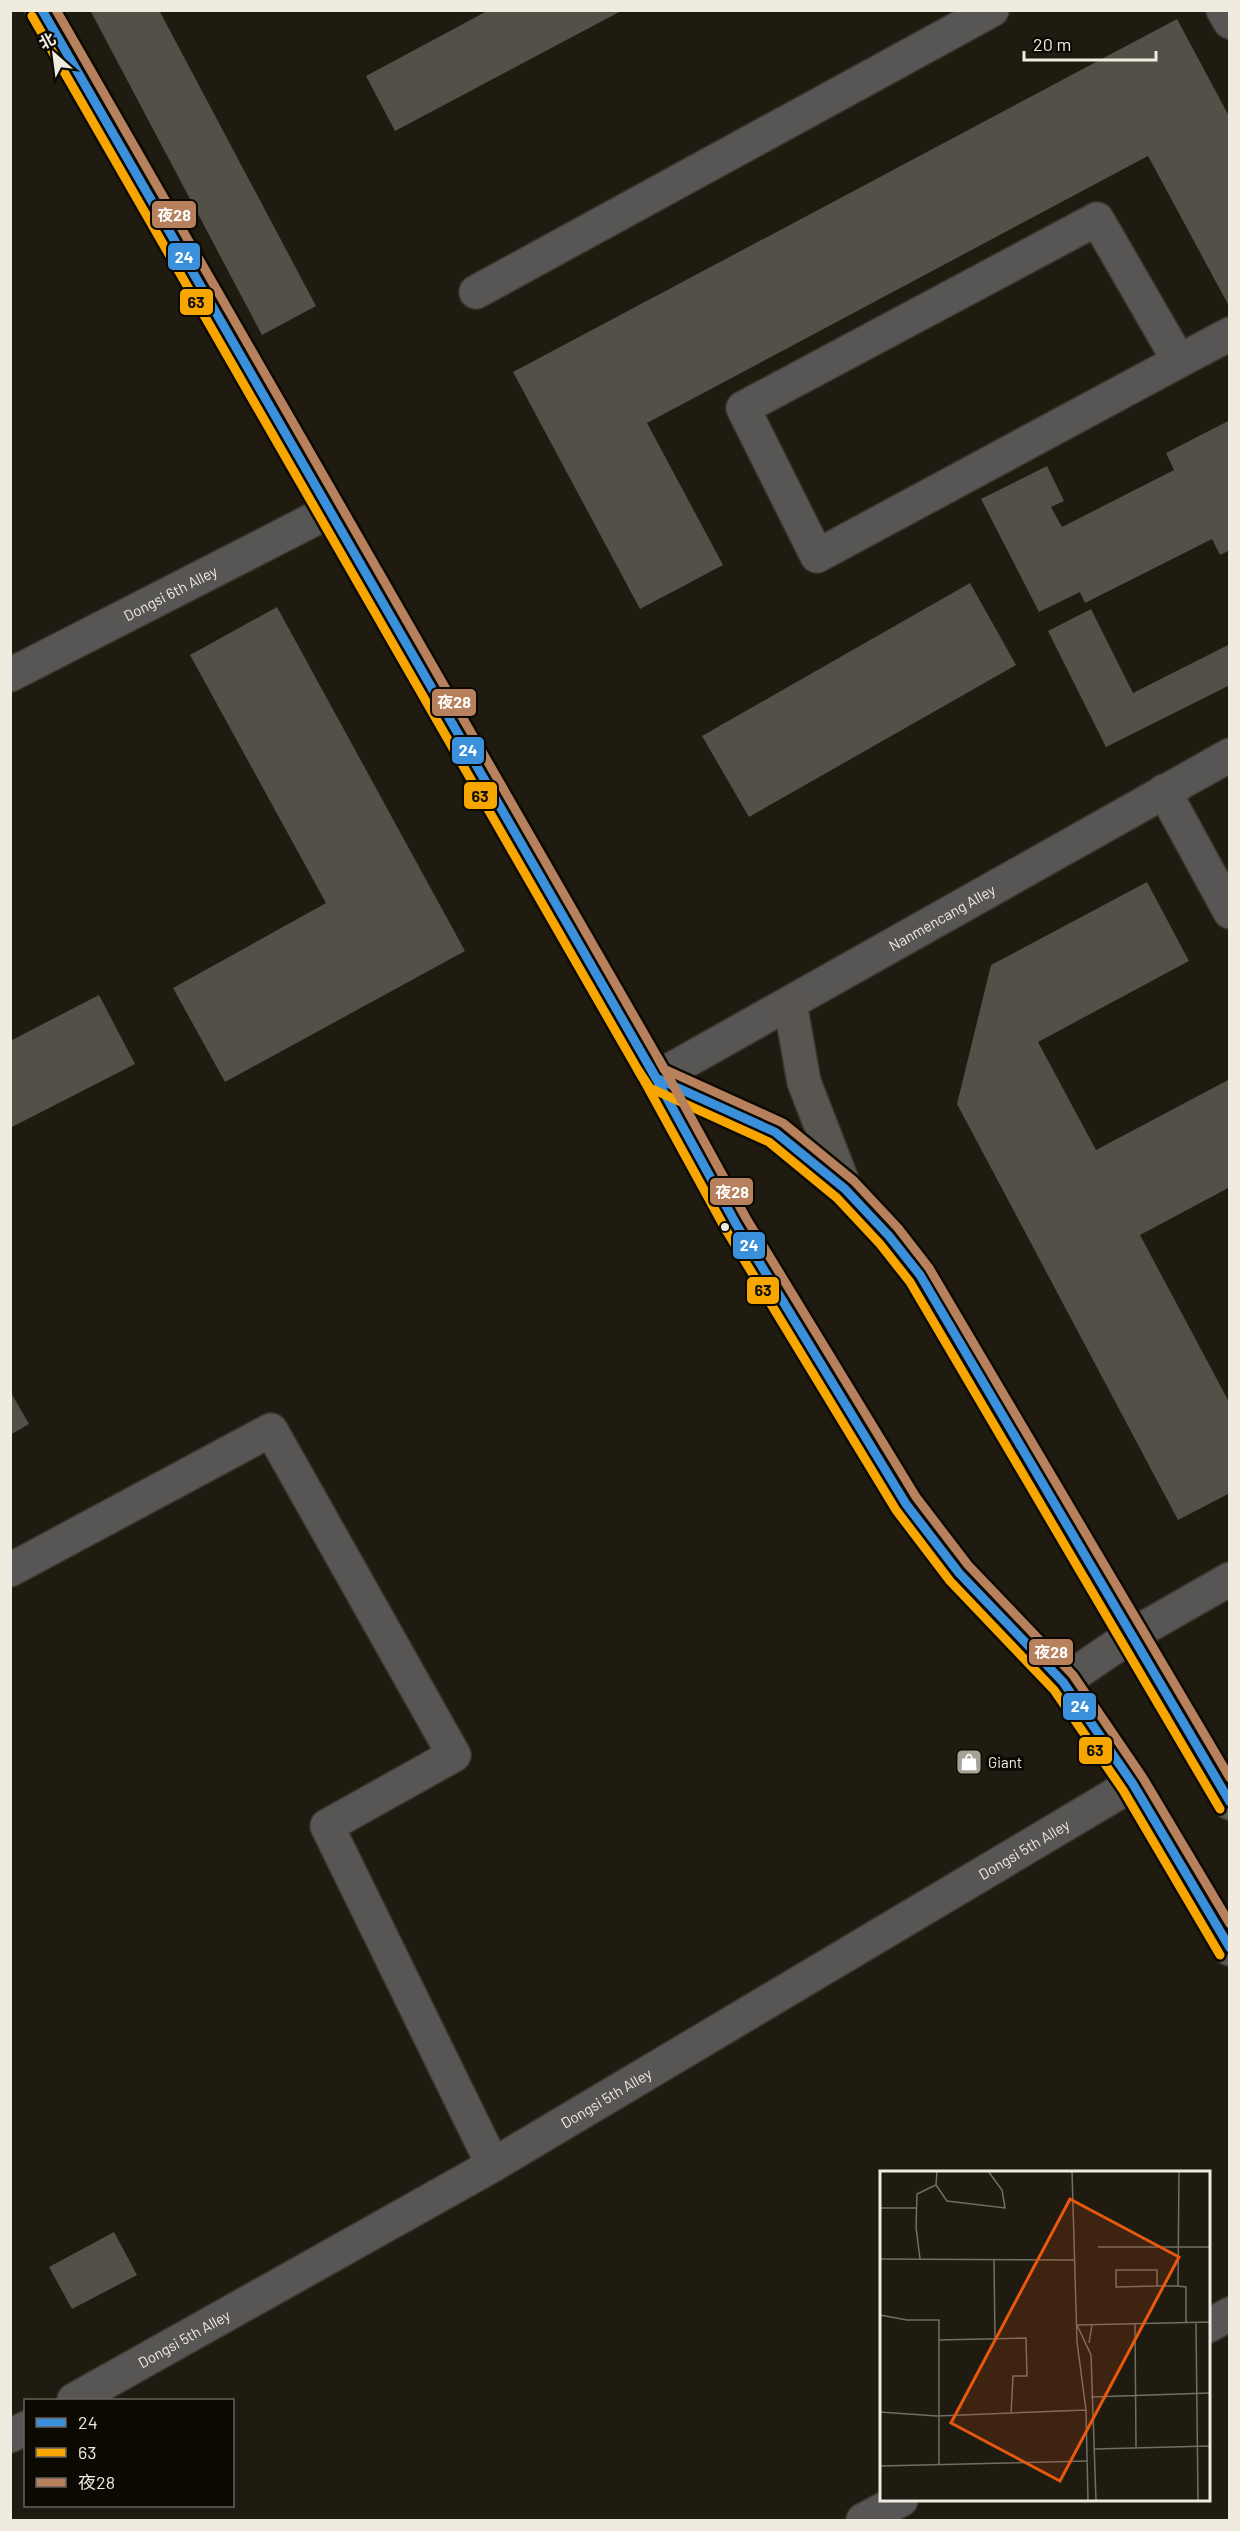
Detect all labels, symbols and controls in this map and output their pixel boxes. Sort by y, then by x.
north arrow [24,24,84,84]
scale bar [1024,24,1156,62]
text: 北 [35,28,58,52]
text: 20 m [1033,33,1071,55]
line badge: 夜28 [151,200,197,229]
text: 夜28 [157,205,191,224]
line badge: 24 [167,242,201,271]
text: 24 [175,247,193,266]
line badge: 63 [179,288,214,316]
text: 63 [187,292,205,311]
street label: Dongsi 6th Alley [120,561,220,624]
line badge: 夜28 [431,688,477,717]
text: 夜28 [437,692,471,711]
line badge: 24 [451,736,485,765]
text: 24 [459,740,477,759]
line badge: 63 [463,781,498,810]
text: 63 [471,786,489,805]
street label: Nanmencang Alley [885,880,998,954]
line badge: 夜28 [709,1177,754,1206]
text: 夜28 [715,1182,749,1201]
unlabelled marker [719,1221,731,1233]
line badge: 24 [732,1231,766,1260]
text: 24 [740,1235,758,1254]
line badge: 63 [746,1276,780,1305]
text: 63 [754,1280,772,1299]
line badge: 夜28 [1028,1638,1074,1666]
text: 夜28 [1034,1642,1068,1661]
line badge: 24 [1062,1692,1097,1721]
text: 24 [1071,1696,1089,1715]
line badge: 63 [1078,1736,1113,1765]
text: 63 [1086,1740,1104,1759]
shop icon: Giant [954,1747,984,1777]
place label: Giant [988,1753,1022,1771]
street label: Dongsi 5th Alley [975,1815,1072,1883]
street label: Dongsi 5th Alley [557,2064,655,2132]
inset map [880,2171,1210,2501]
street label: Dongsi 5th Alley [135,2305,233,2371]
legend [24,2399,234,2507]
text: 24 [78,2411,98,2433]
text: 63 [78,2441,97,2463]
text: 夜28 [78,2471,115,2493]

